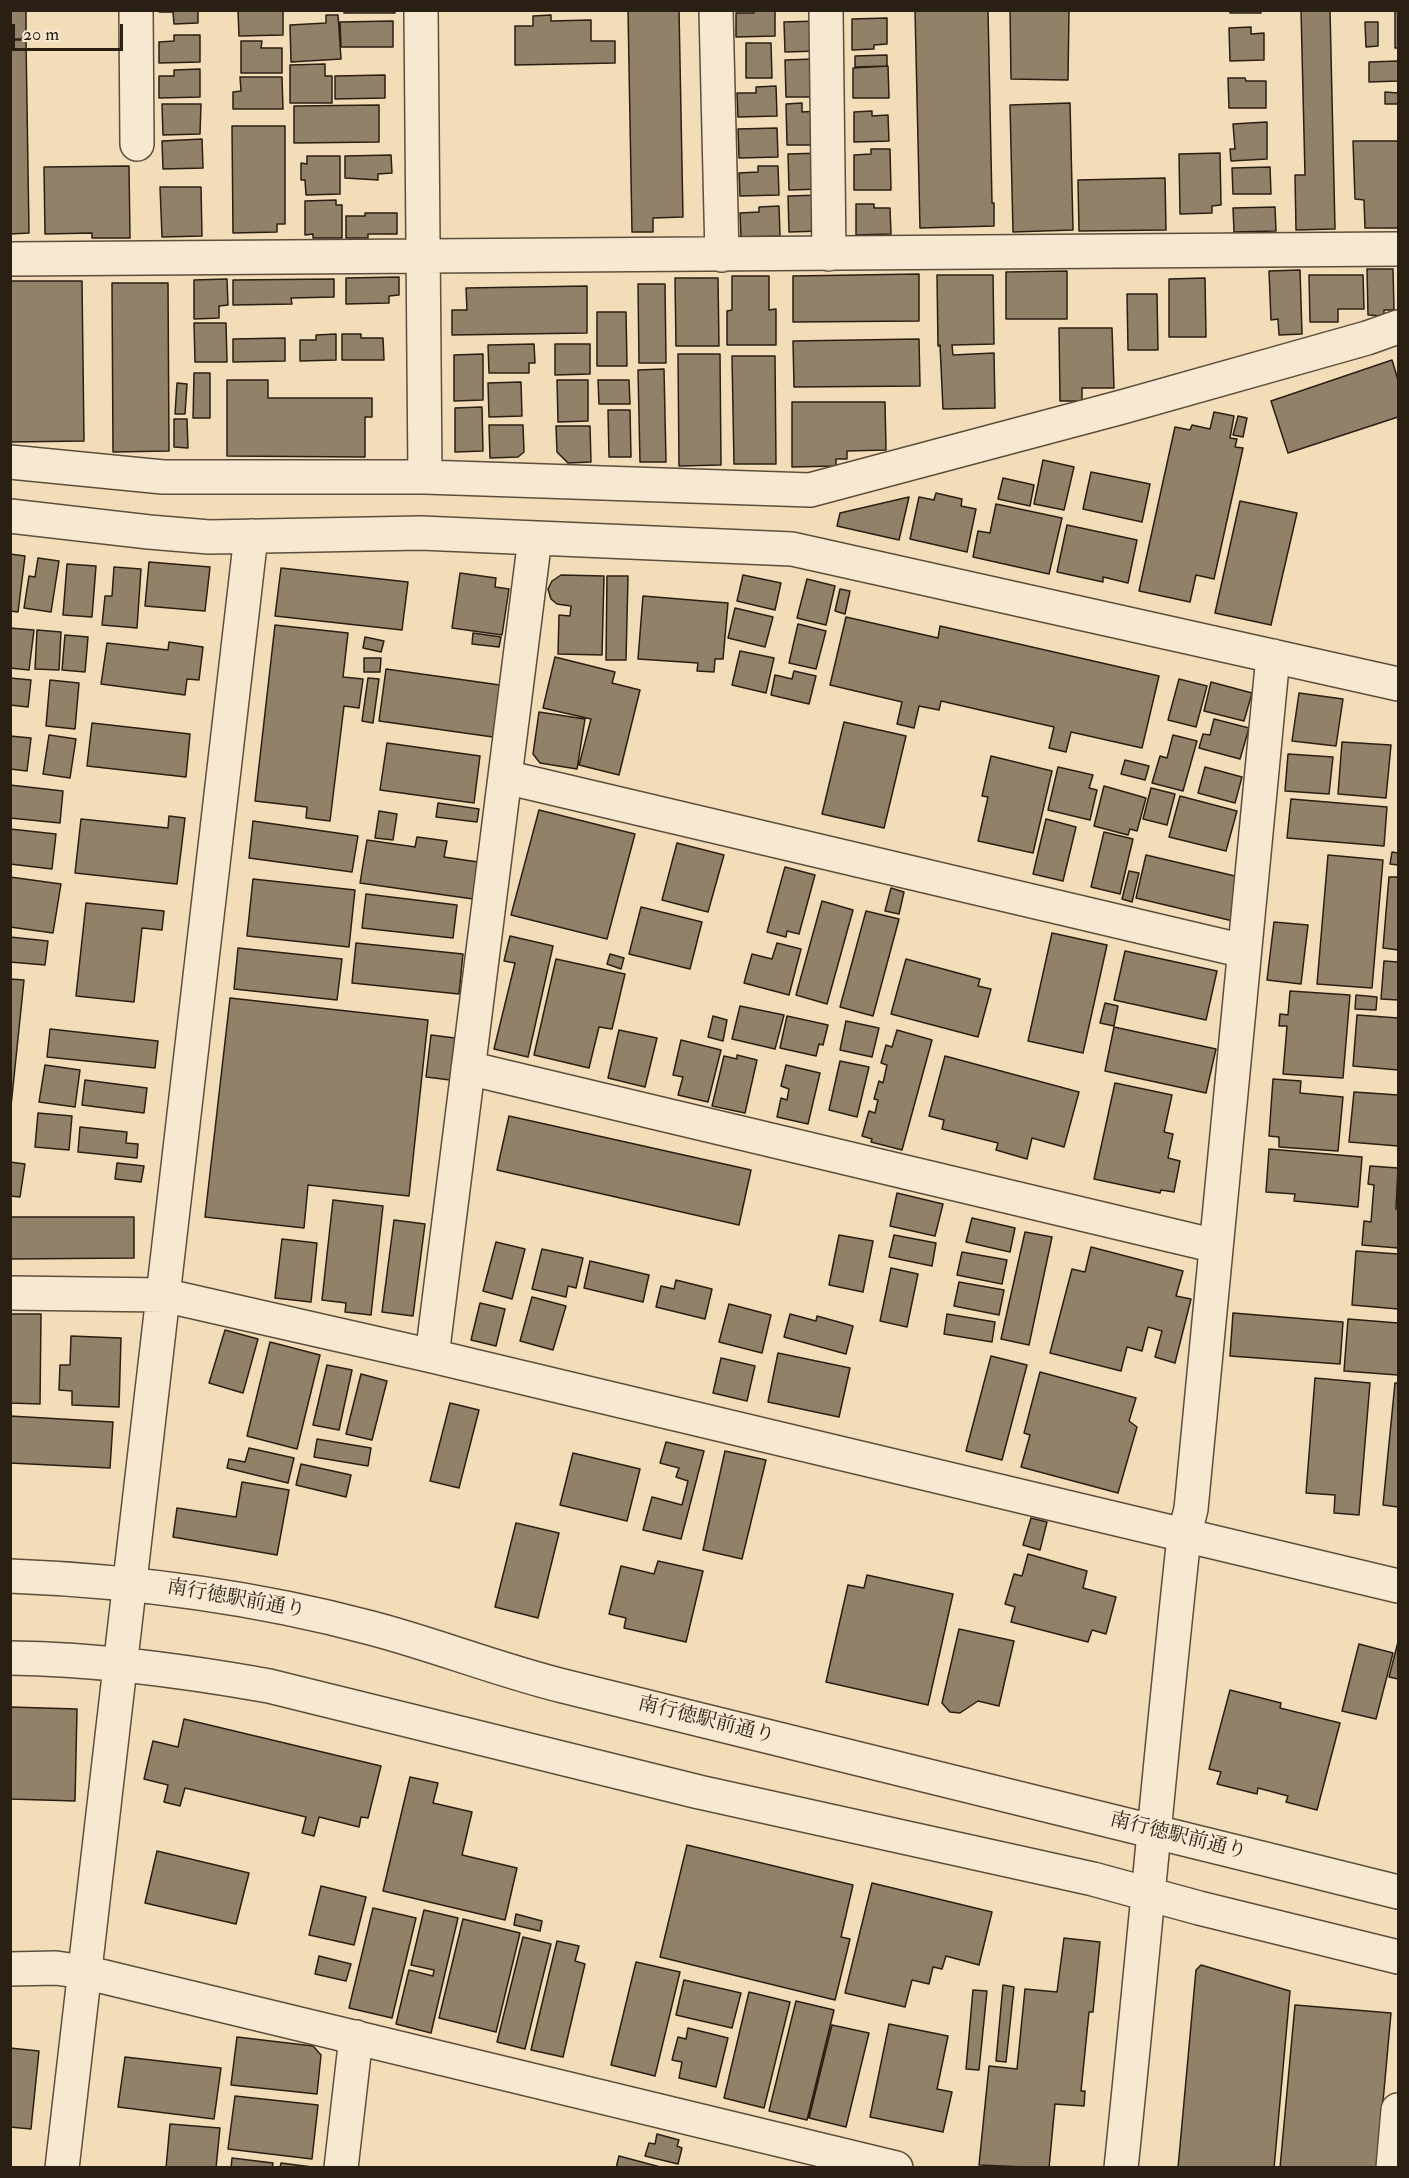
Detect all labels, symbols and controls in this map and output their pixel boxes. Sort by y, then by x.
scale bar [15,12,126,50]
text: 20 m [23,23,59,46]
street label: 南行徳駅前通り [165,1576,307,1624]
street label: 南行徳駅前通り [635,1692,777,1750]
street label: 南行徳駅前通り [1107,1808,1249,1866]

